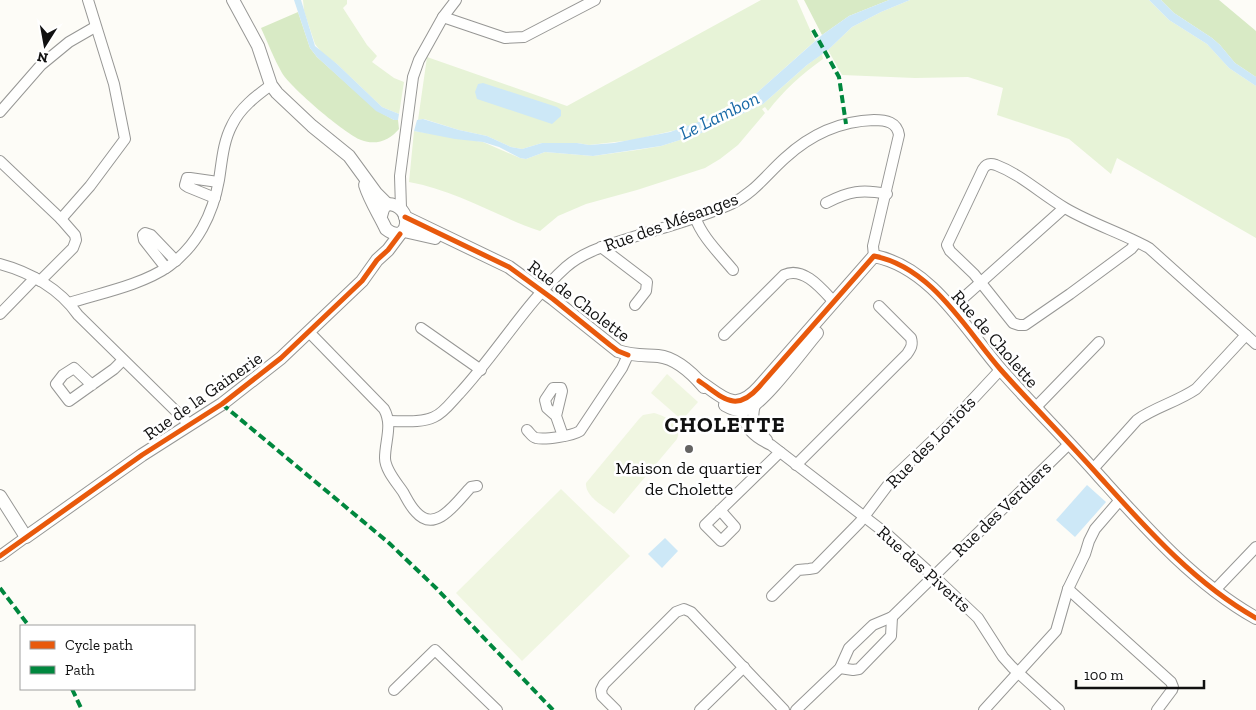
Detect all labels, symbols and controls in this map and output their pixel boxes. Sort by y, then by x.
north arrow [20,20,70,70]
text: N [35,48,49,67]
water label: Le Lambon [676,86,763,145]
street label: Rue des Mésanges [601,187,741,256]
street label: Rue de Cholette [524,255,634,347]
street label: Rue de Cholette [947,286,1043,392]
street label: Rue de la Gainerie [139,347,267,445]
street label: Rue des Loriots [882,391,980,493]
district label: CHOLETTE [664,411,786,438]
marker: Maison de quartier de Cholette [683,443,695,455]
street label: Rue des Verdiers [948,456,1056,562]
place label: Maison de quartier de Cholette [615,457,763,500]
street label: Rue des Piverts [873,521,976,617]
legend [20,625,195,690]
text: Cycle path [65,636,134,654]
scale bar [1076,658,1204,690]
text: Path [65,661,95,679]
text: 100 m [1084,666,1123,684]

